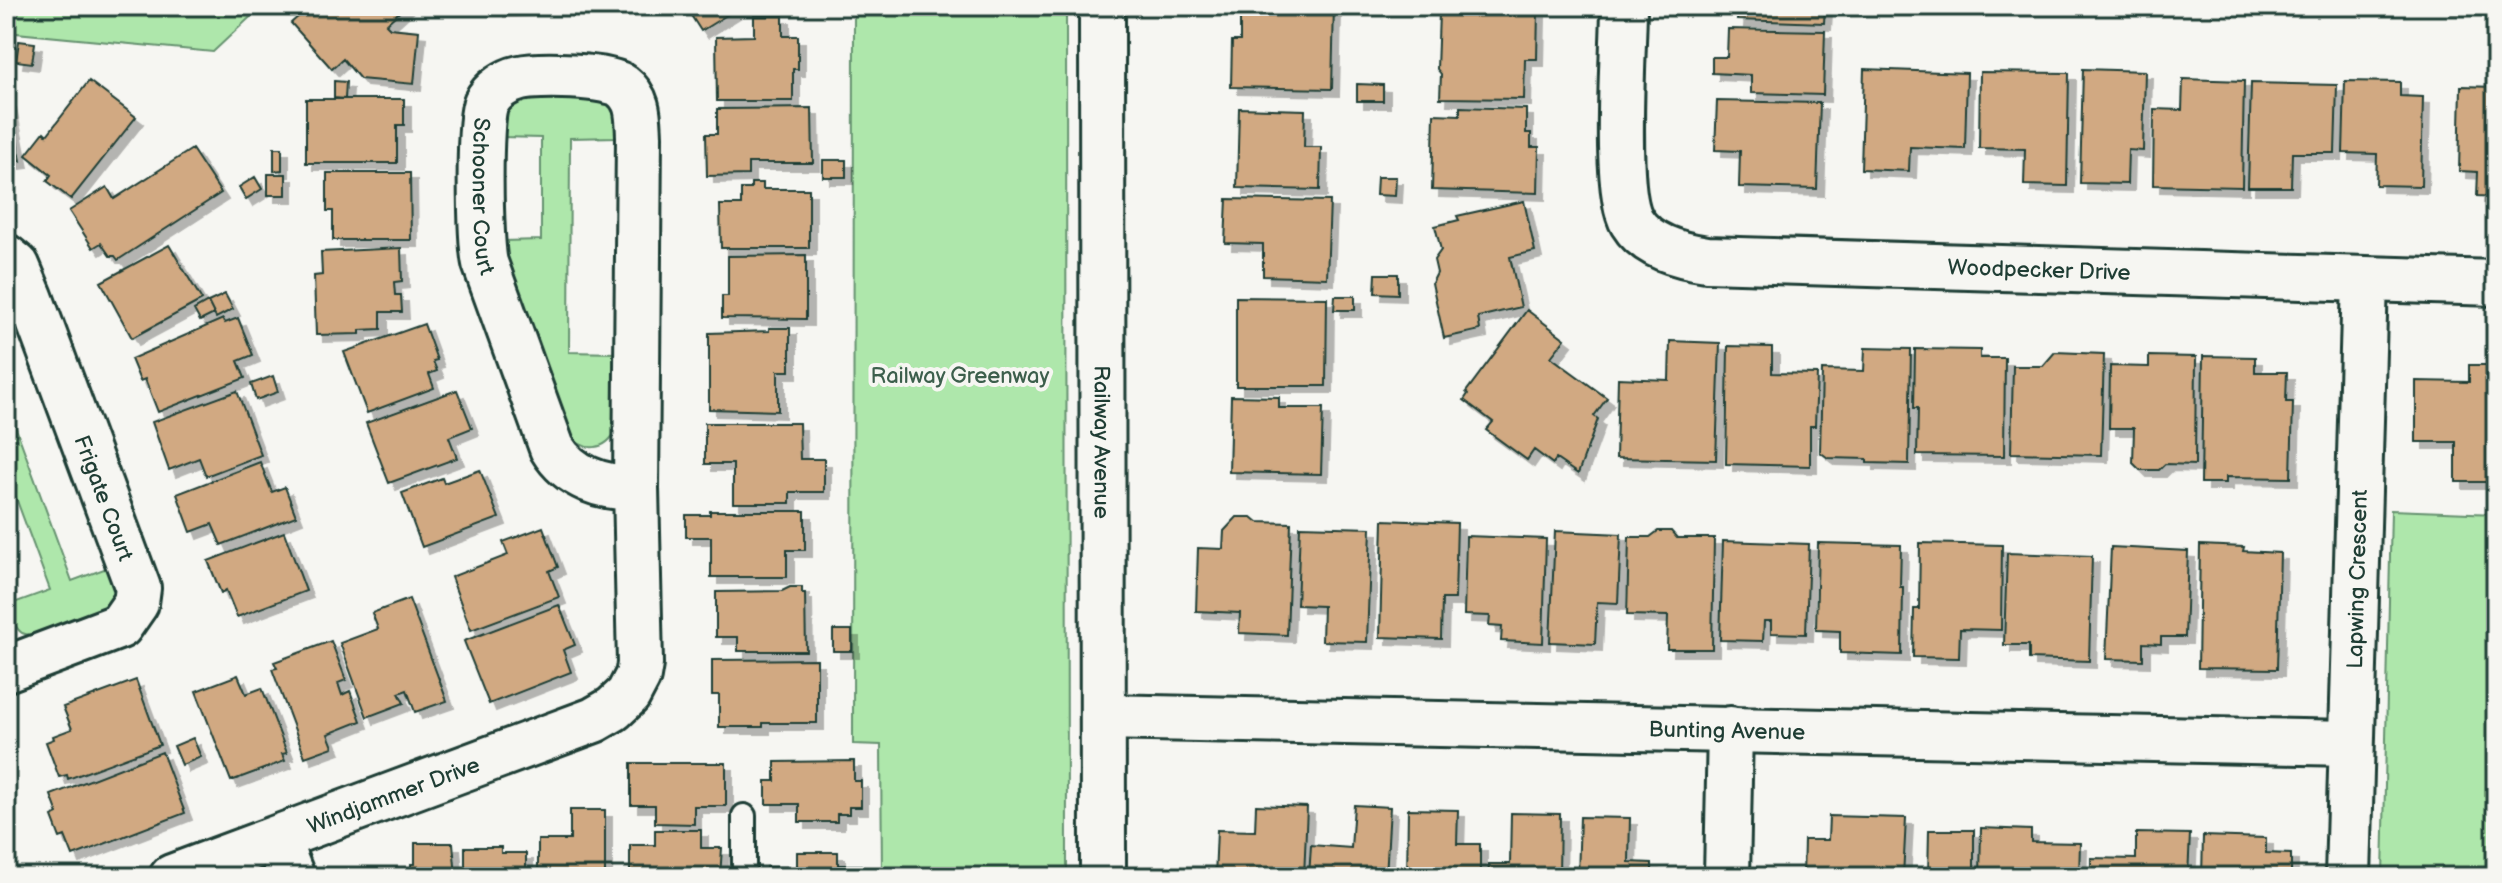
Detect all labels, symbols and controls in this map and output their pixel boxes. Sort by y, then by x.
street label: Schooner Court [466,116,500,279]
street label: Woodpecker Drive [1947,254,2131,287]
park label: Railway Greenway [871,363,1050,390]
street label: Railway Avenue [1087,365,1115,519]
street label: Frigate Court [68,432,139,565]
street label: Lapwing Crescent [2342,489,2374,669]
street label: Bunting Avenue [1648,716,1805,747]
street label: Windjammer Drive [304,752,484,841]

